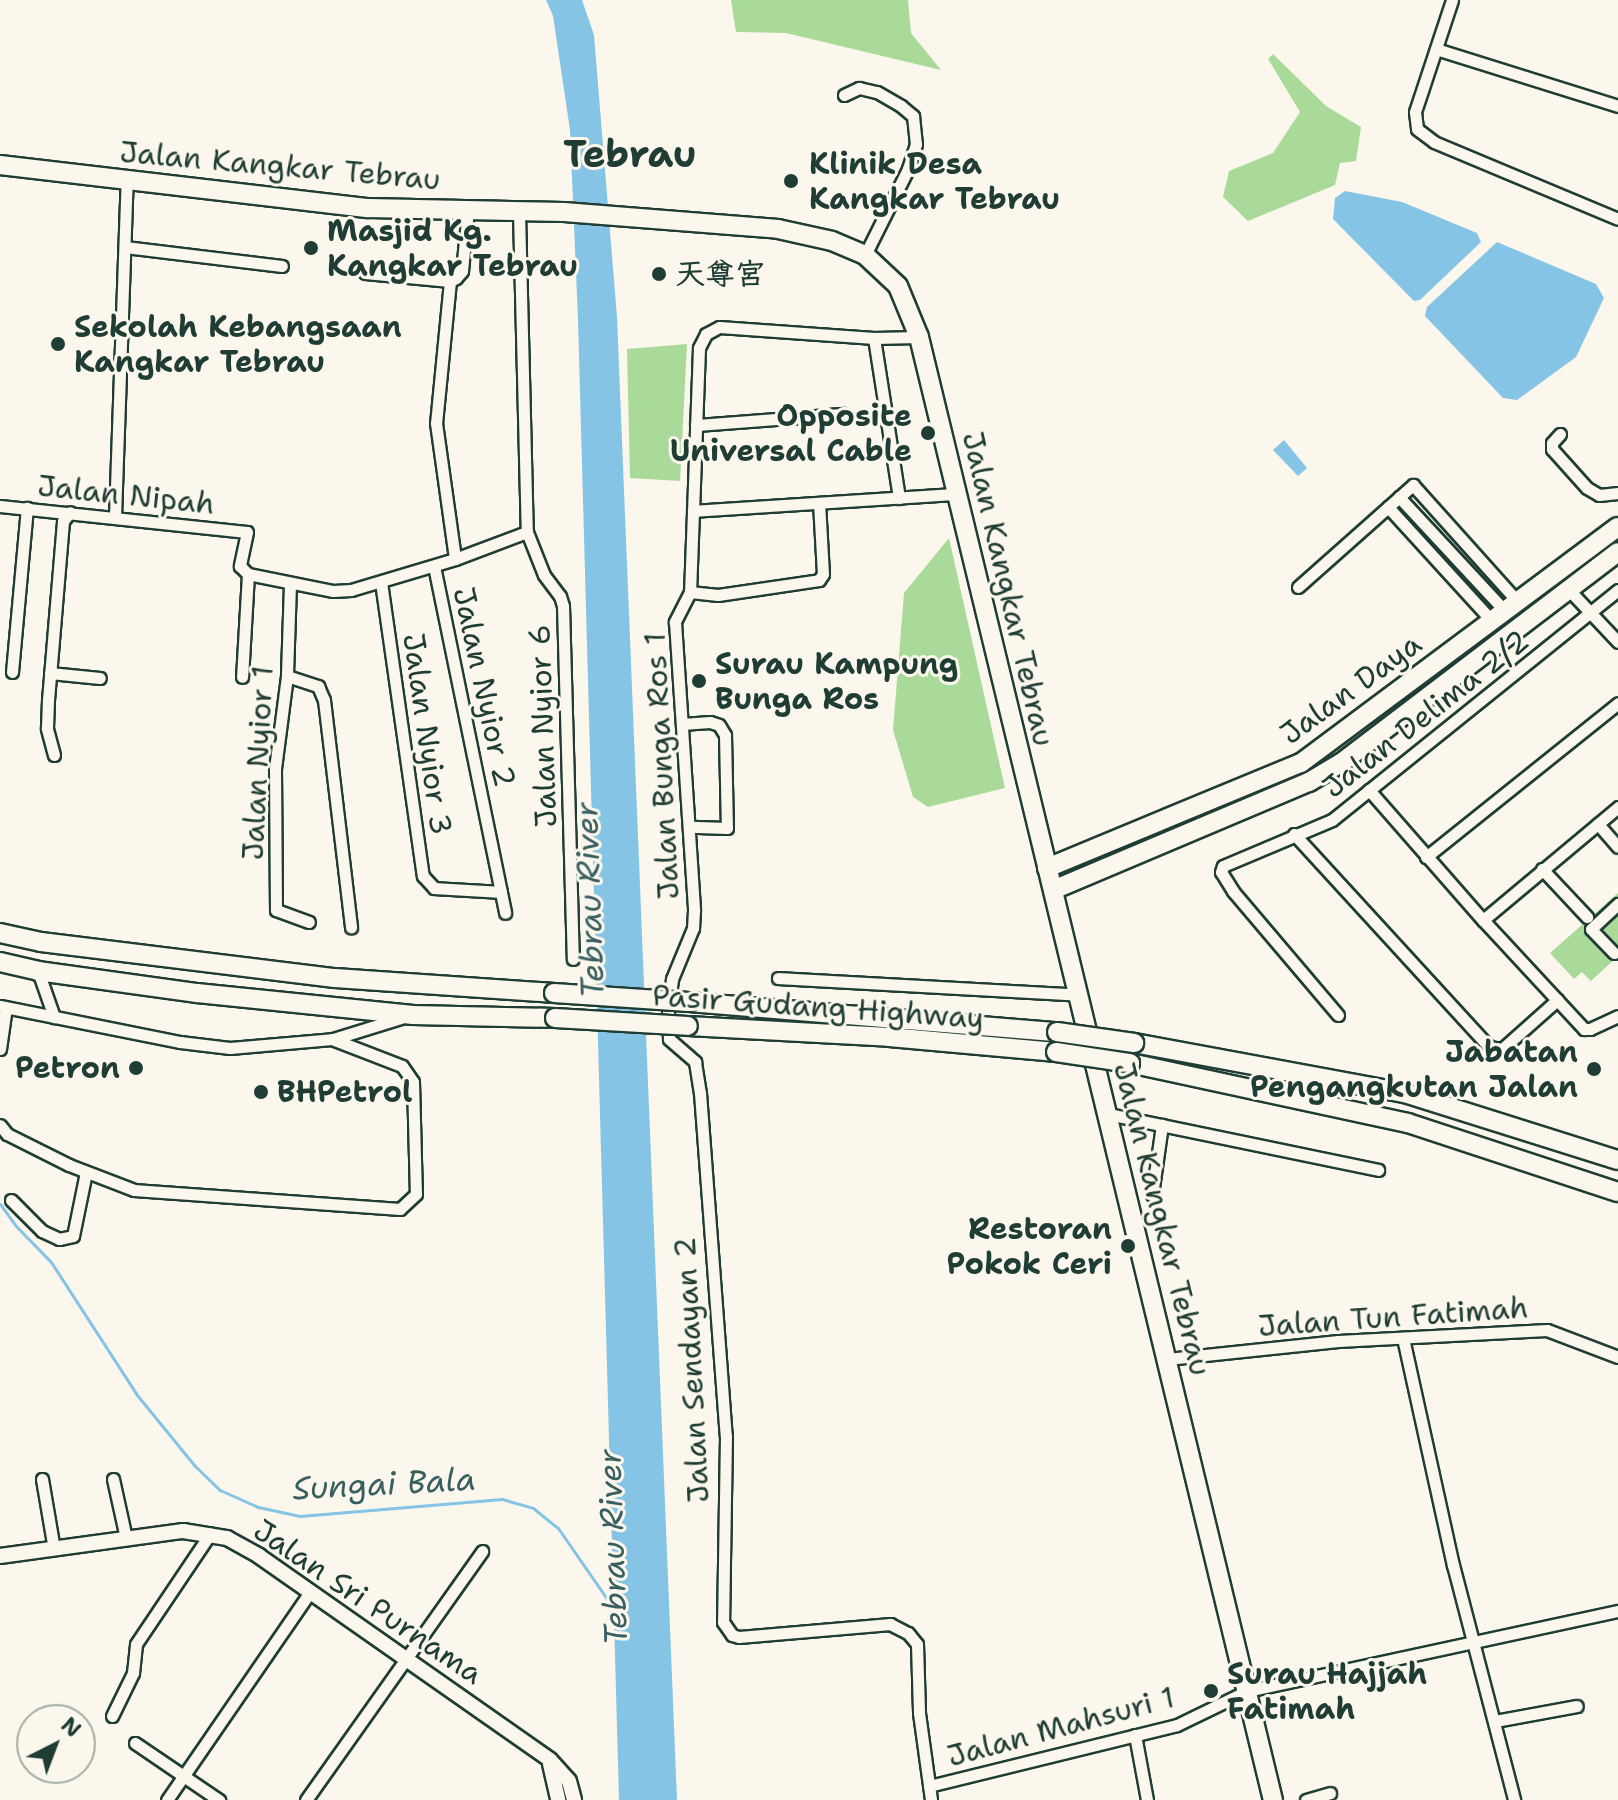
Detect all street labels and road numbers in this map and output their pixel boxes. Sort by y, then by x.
street label: Jalan Kangkar Tebrau [118,134,442,198]
street label: Jalan Kangkar Tebrau [954,428,1062,750]
street label: Jalan Nipah [36,468,216,522]
street label: Jalan Nyior 2 [445,584,523,790]
street label: Jalan Delima 2/2 [1316,622,1536,806]
street label: Jalan Nyior 6 [521,624,565,828]
street label: Jalan Daya [1273,626,1429,752]
street label: Jalan Nyior 3 [395,631,459,837]
street label: Jalan Bunga Ros 1 [637,631,687,901]
street label: Jalan Nyior 1 [235,665,281,861]
street label: Pasir Gudang Highway [651,977,985,1037]
street label: Jalan Kangkar Tebrau [1106,1059,1218,1379]
street label: Jalan Sendayan 2 [667,1236,717,1504]
street label: Jalan Tun Fatimah [1257,1290,1529,1344]
street label: Jalan Sri Purnama [247,1512,489,1692]
street label: Jalan Mahsuri 1 [943,1679,1179,1775]

